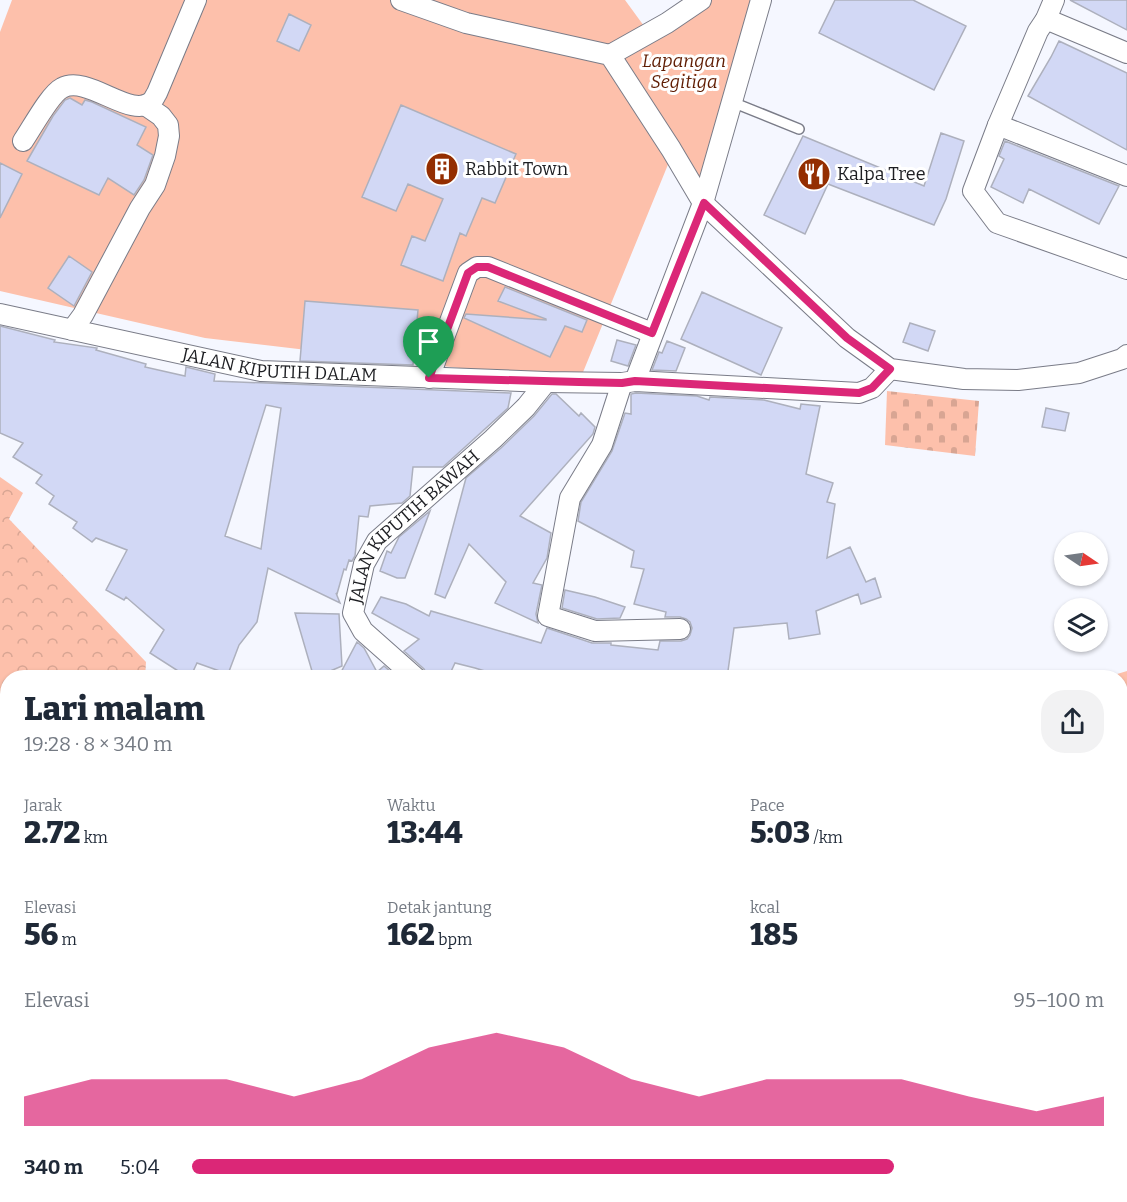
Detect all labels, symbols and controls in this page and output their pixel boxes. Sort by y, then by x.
park label: Lapangan Segitiga [642,50,726,93]
building icon: Rabbit Town [424,151,460,187]
restaurant icon: Kalpa Tree [796,156,832,192]
place label: Rabbit Town [465,158,569,180]
place label: Kalpa Tree [837,163,926,185]
pin [403,316,454,378]
icon: arrive [412,325,445,358]
street label: JALAN KIPUTIH DALAM [179,343,377,386]
street label: JALAN KIPUTIH BAWAH [344,445,484,607]
north arrow [1054,532,1108,586]
map controls [1054,532,1108,652]
button: layers [1054,598,1108,652]
text: Lari malam [24,689,204,729]
button: share [1041,690,1104,753]
text: 19:28 · 8 × 340 m [24,732,172,756]
text: Jarak [24,796,62,815]
text: Waktu [387,796,435,815]
text: Pace [750,796,785,815]
text: 2.72 [24,815,80,851]
text: 13:44 [387,815,463,851]
text: 5:03 [750,815,810,851]
text: km [80,828,108,847]
text: /km [810,828,843,847]
text: Elevasi [24,898,76,917]
text: Detak jantung [387,898,492,917]
text: kcal [750,898,780,917]
text: 56 [24,917,58,953]
text: 162 [387,917,435,953]
text: 185 [750,917,798,953]
text: m [58,930,77,949]
text: bpm [435,930,472,949]
text: Elevasi [24,988,89,1012]
text: 95–100 m [1013,988,1104,1012]
text: 340 m [24,1155,83,1179]
text: 5:04 [120,1155,159,1179]

